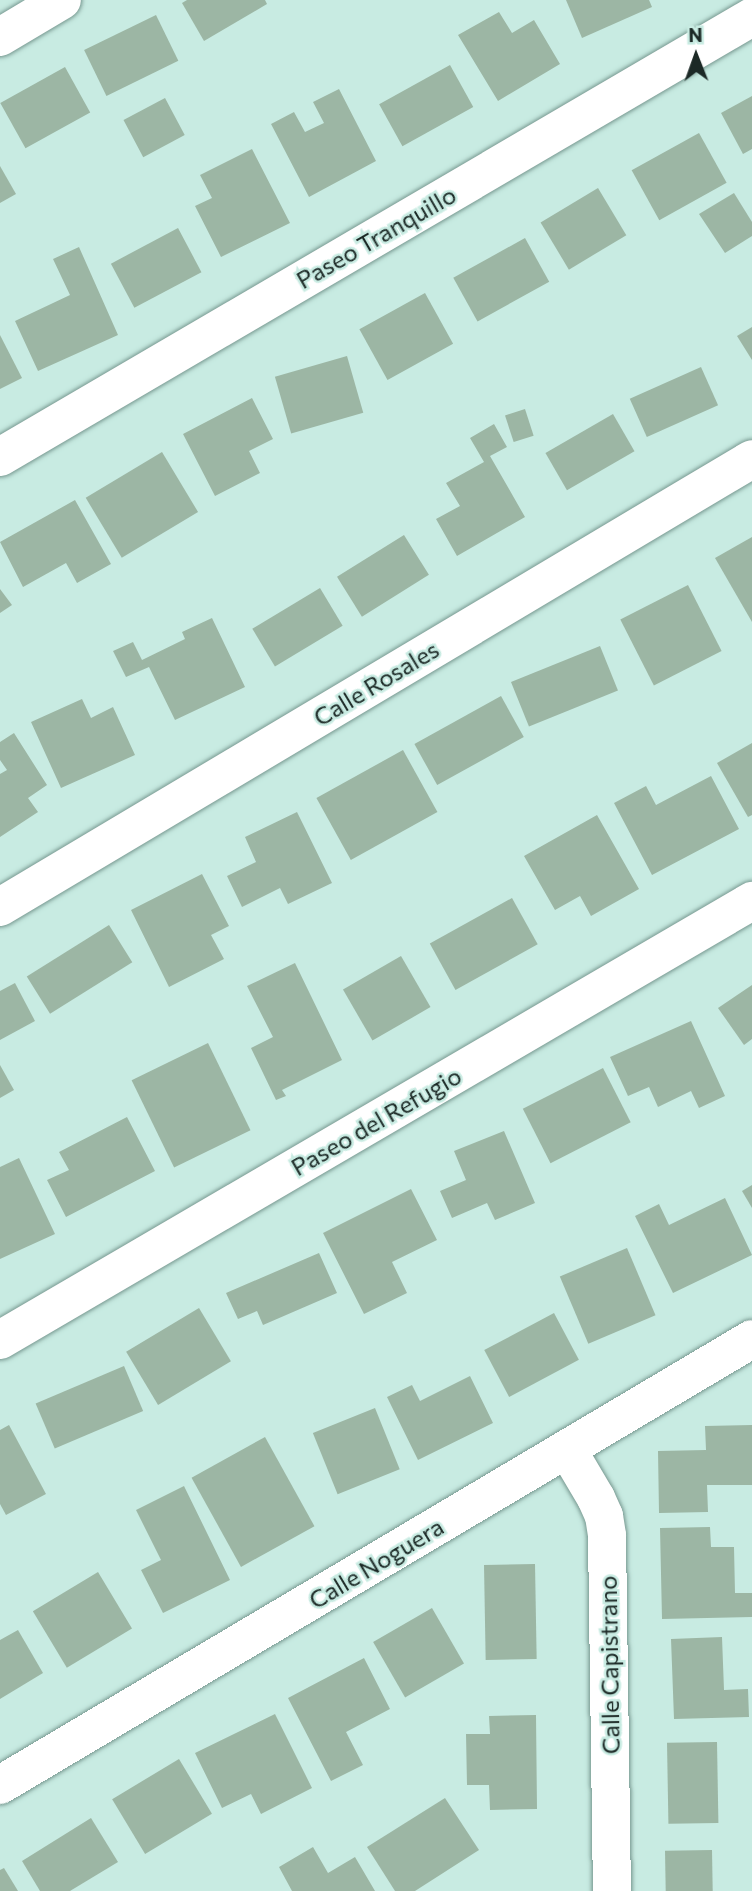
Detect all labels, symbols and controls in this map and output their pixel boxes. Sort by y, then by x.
north arrow [661,21,731,91]
text: N [688,23,703,46]
street label: Paseo Tranquillo [291,180,461,294]
street label: Calle Rosales [308,634,444,732]
street label: Paseo del Refugio [286,1061,466,1181]
street label: Calle Noguera [304,1512,448,1614]
street label: Calle Capistrano [593,1576,625,1754]

